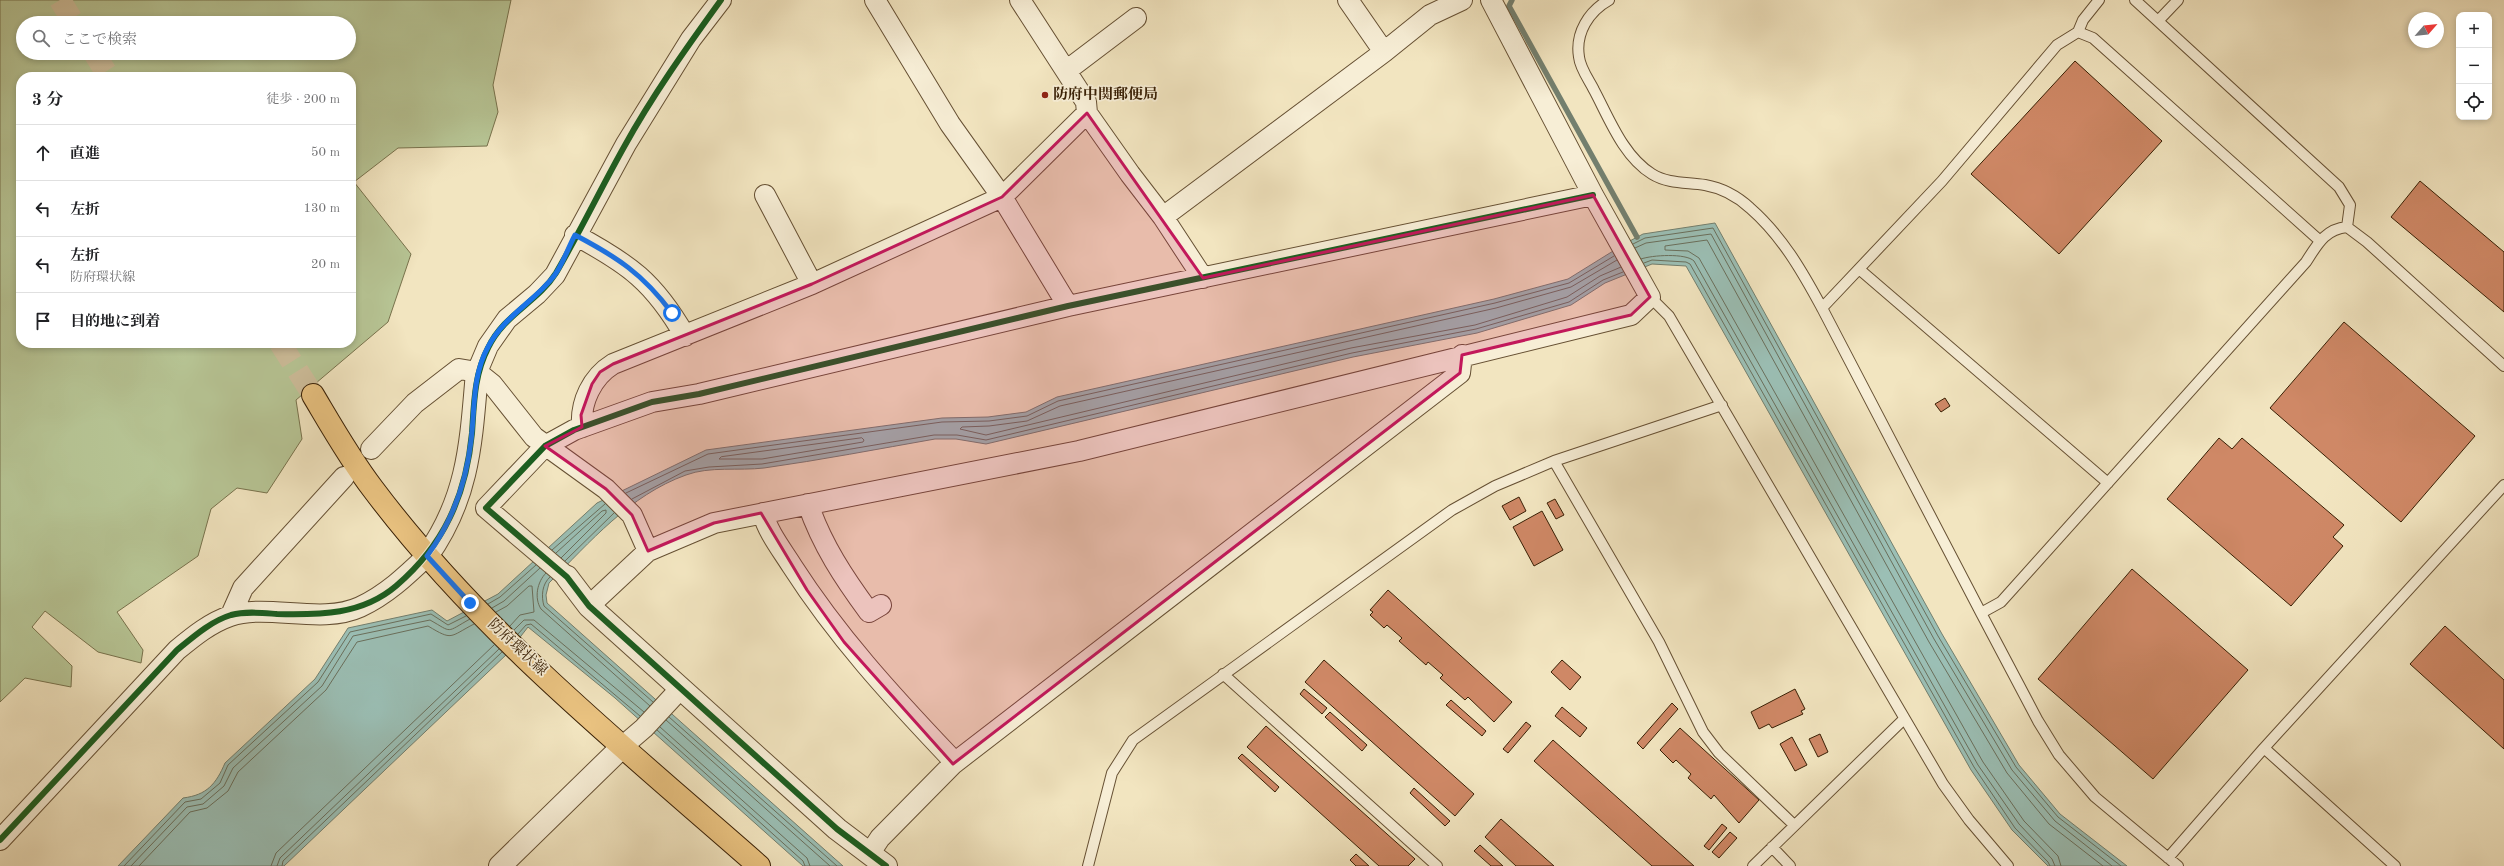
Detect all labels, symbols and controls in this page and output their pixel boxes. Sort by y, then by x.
north arrow [2408,12,2444,48]
map controls [2456,12,2492,120]
button: + [2456,12,2492,48]
search box [16,16,356,60]
icon: search [30,27,52,49]
text: ここで検索 [62,33,137,48]
button: − [2456,48,2492,84]
button: locate [2456,84,2492,120]
place label: 防府中関郵便局 [1053,86,1158,103]
marker: 防府中関郵便局 [1040,90,1050,100]
text: 3 分 [32,92,64,109]
text: 徒歩 · 200 m [266,93,340,106]
icon: ahead [32,142,54,164]
text: 50 m [311,146,340,159]
text: 直進 [70,147,100,162]
icon: left [32,198,54,220]
text: 130 m [303,202,340,215]
text: 左折 [70,203,100,218]
text: 左折 [70,249,100,264]
icon: left [32,254,54,276]
text: 20 m [311,258,340,271]
text: 防府環状線 [70,271,135,284]
route start [663,304,681,322]
icon: arrive [32,310,54,332]
text: 目的地に到着 [70,315,160,330]
route end [461,594,479,612]
street label: 防府環状線 [484,615,551,679]

